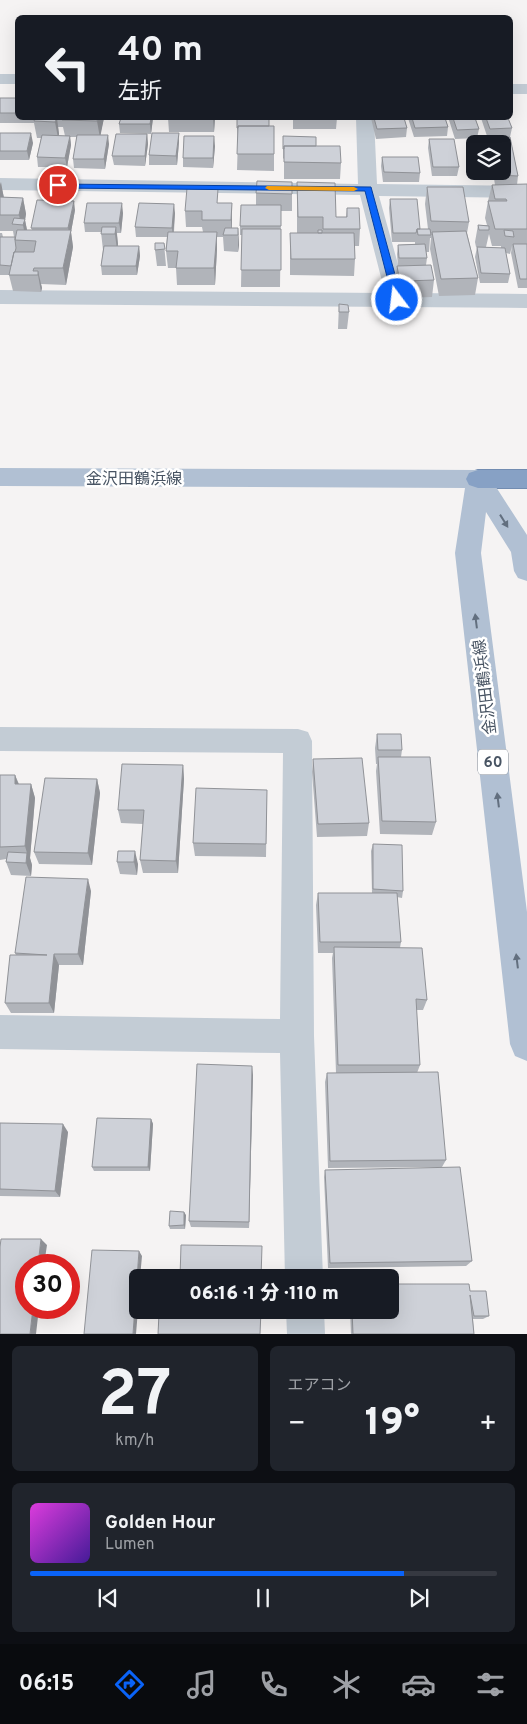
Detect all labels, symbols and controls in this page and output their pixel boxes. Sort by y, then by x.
text: 40 m [118,29,203,73]
icon: left [35,35,100,100]
text: 左折 [118,79,162,106]
map controls [466,135,511,180]
button: layers [466,135,511,180]
pin [37,164,79,206]
icon: arrive [44,171,72,199]
position arrow [370,273,422,325]
street label: 金沢田鶴浜線 [86,470,182,490]
one-way arrow [500,514,509,527]
one-way arrow [472,613,480,629]
street label: 金沢田鶴浜線 [470,638,502,736]
road number: 60 [478,750,508,774]
one-way arrow [493,791,501,807]
one-way arrow [513,953,521,969]
speed limit sign: 30 [15,1254,80,1319]
text: 06:16 · 1 分 · 110 m [189,1282,339,1306]
text: 27 [98,1357,172,1439]
text: エアコン [288,1376,352,1396]
text: 19° [365,1400,420,1449]
text: − [288,1407,306,1443]
text: + [479,1407,497,1443]
text: km/h [115,1431,154,1451]
text: Golden Hour [105,1511,216,1535]
text: Lumen [105,1535,155,1555]
icon: previous [94,1584,122,1612]
icon: pause [249,1584,277,1612]
icon: next [405,1584,433,1612]
icon: directions [112,1667,147,1702]
icon: music [184,1667,219,1702]
icon: phone [256,1667,291,1702]
icon: climate [329,1667,364,1702]
icon: car [401,1667,436,1702]
icon: filters [473,1667,508,1702]
text: 06:15 [19,1671,74,1698]

